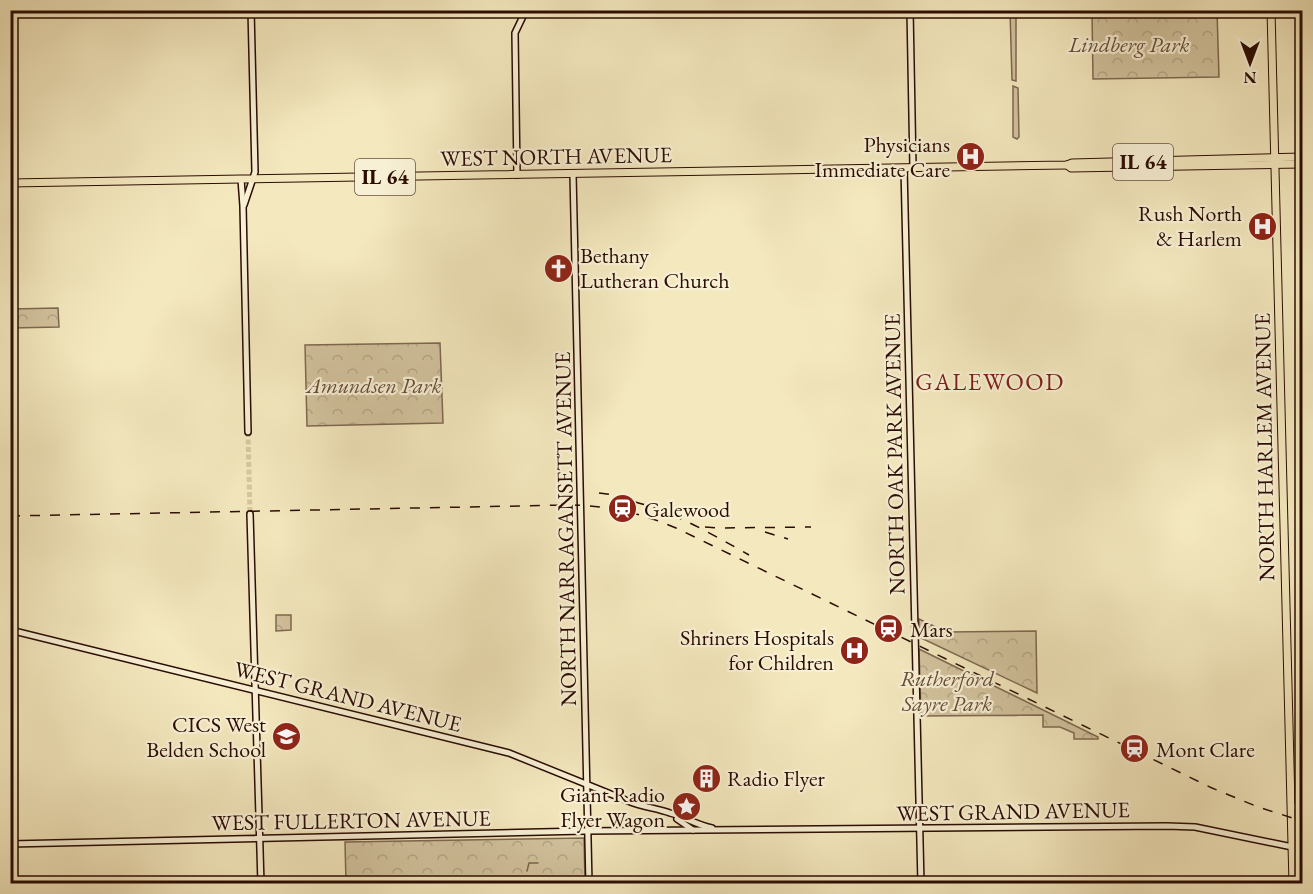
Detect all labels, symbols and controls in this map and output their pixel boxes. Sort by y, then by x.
park label: Lindberg Park [1067,30,1190,59]
north arrow [1220,33,1280,93]
text: N [1243,67,1256,88]
place label: Physicians Immediate Care [814,130,950,184]
street label: WEST NORTH AVENUE [440,140,672,173]
hospital icon: Physicians Immediate Care [955,141,987,173]
road number: IL 64 [1113,144,1173,180]
road number: IL 64 [355,159,415,195]
place label: Rush North & Harlem [1138,199,1242,253]
hospital icon: Rush North & Harlem [1247,210,1279,242]
place label: Bethany Lutheran Church [580,241,730,295]
church icon: Bethany Lutheran Church [543,252,575,284]
street label: NORTH OAK PARK AVENUE [878,313,911,595]
street label: NORTH HARLEM AVENUE [1248,313,1281,581]
street label: NORTH NARRAGANSETT AVENUE [548,351,583,707]
district label: GALEWOOD [915,366,1065,397]
park label: Amundsen Park [305,371,441,400]
station icon: Galewood [607,493,639,525]
place label: Galewood [644,495,731,524]
station icon: Mars [873,613,905,645]
place label: Mars [910,615,953,644]
place label: Shriners Hospitals for Children [680,623,834,677]
hospital icon: Shriners Hospitals for Children [839,634,871,666]
street label: WEST GRAND AVENUE [231,654,465,739]
park label: Rutherford Sayre Park [900,664,995,718]
place label: CICS West Belden School [146,710,266,764]
school or university icon: CICS West Belden School [271,721,303,753]
station icon: Mont Clare [1119,733,1151,765]
place label: Mont Clare [1156,735,1255,764]
building icon: Radio Flyer [690,762,722,794]
place label: Radio Flyer [727,764,825,793]
place label: Giant Radio Flyer Wagon [560,780,665,834]
place icon: Giant Radio Flyer Wagon [670,791,702,823]
street label: WEST GRAND AVENUE [896,795,1130,828]
street label: WEST FULLERTON AVENUE [211,804,491,837]

